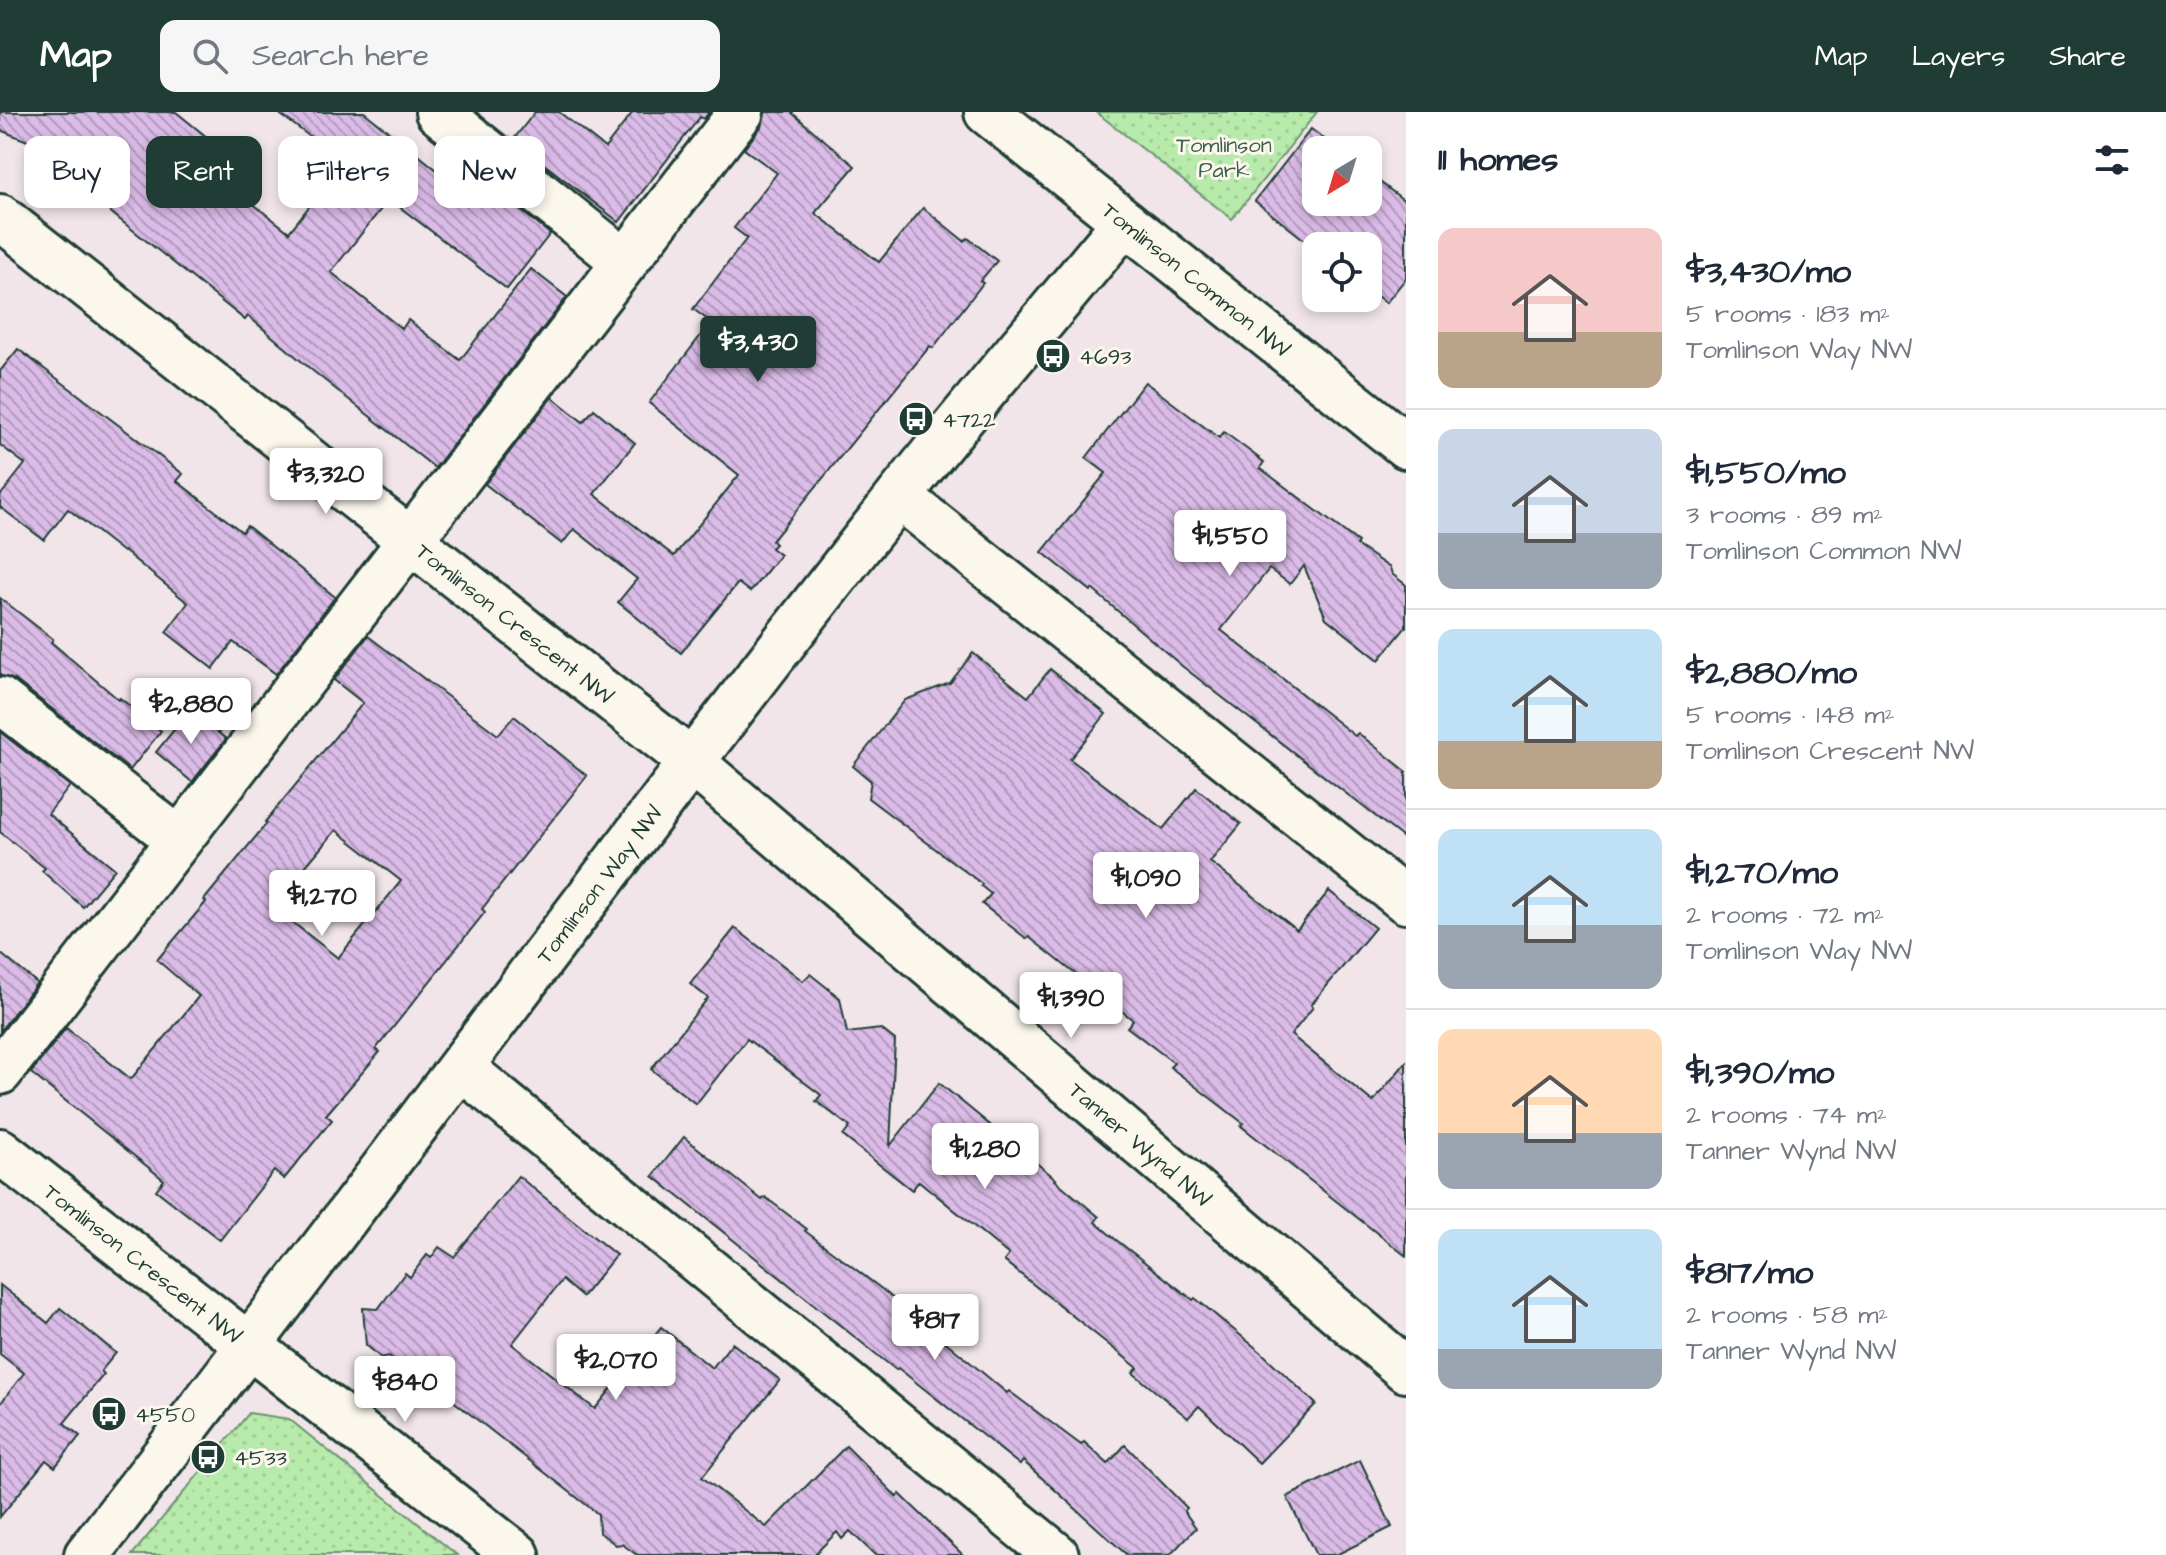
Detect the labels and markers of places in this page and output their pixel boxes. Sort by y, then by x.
pin: $3,430 [693,316,823,384]
bus stop icon: 4693 [1034,337,1072,375]
place label: 4693 [1079,342,1132,373]
bus stop icon: 4722 [897,400,935,438]
place label: 4722 [942,405,996,436]
pin: $3,320 [261,448,391,516]
pin: $1,550 [1165,510,1295,578]
pin: $2,880 [126,678,256,746]
pin: $1,090 [1081,852,1211,920]
pin: $1,270 [257,870,387,938]
pin: $1,390 [1006,972,1136,1040]
pin: $1,280 [920,1123,1050,1191]
pin: $817 [888,1294,982,1362]
pin: $2,070 [551,1334,681,1402]
pin: $840 [358,1356,452,1424]
bus stop icon: 4550 [90,1395,128,1433]
place label: 4550 [135,1400,195,1431]
bus stop icon: 4533 [189,1438,227,1476]
place label: 4533 [234,1443,287,1474]

